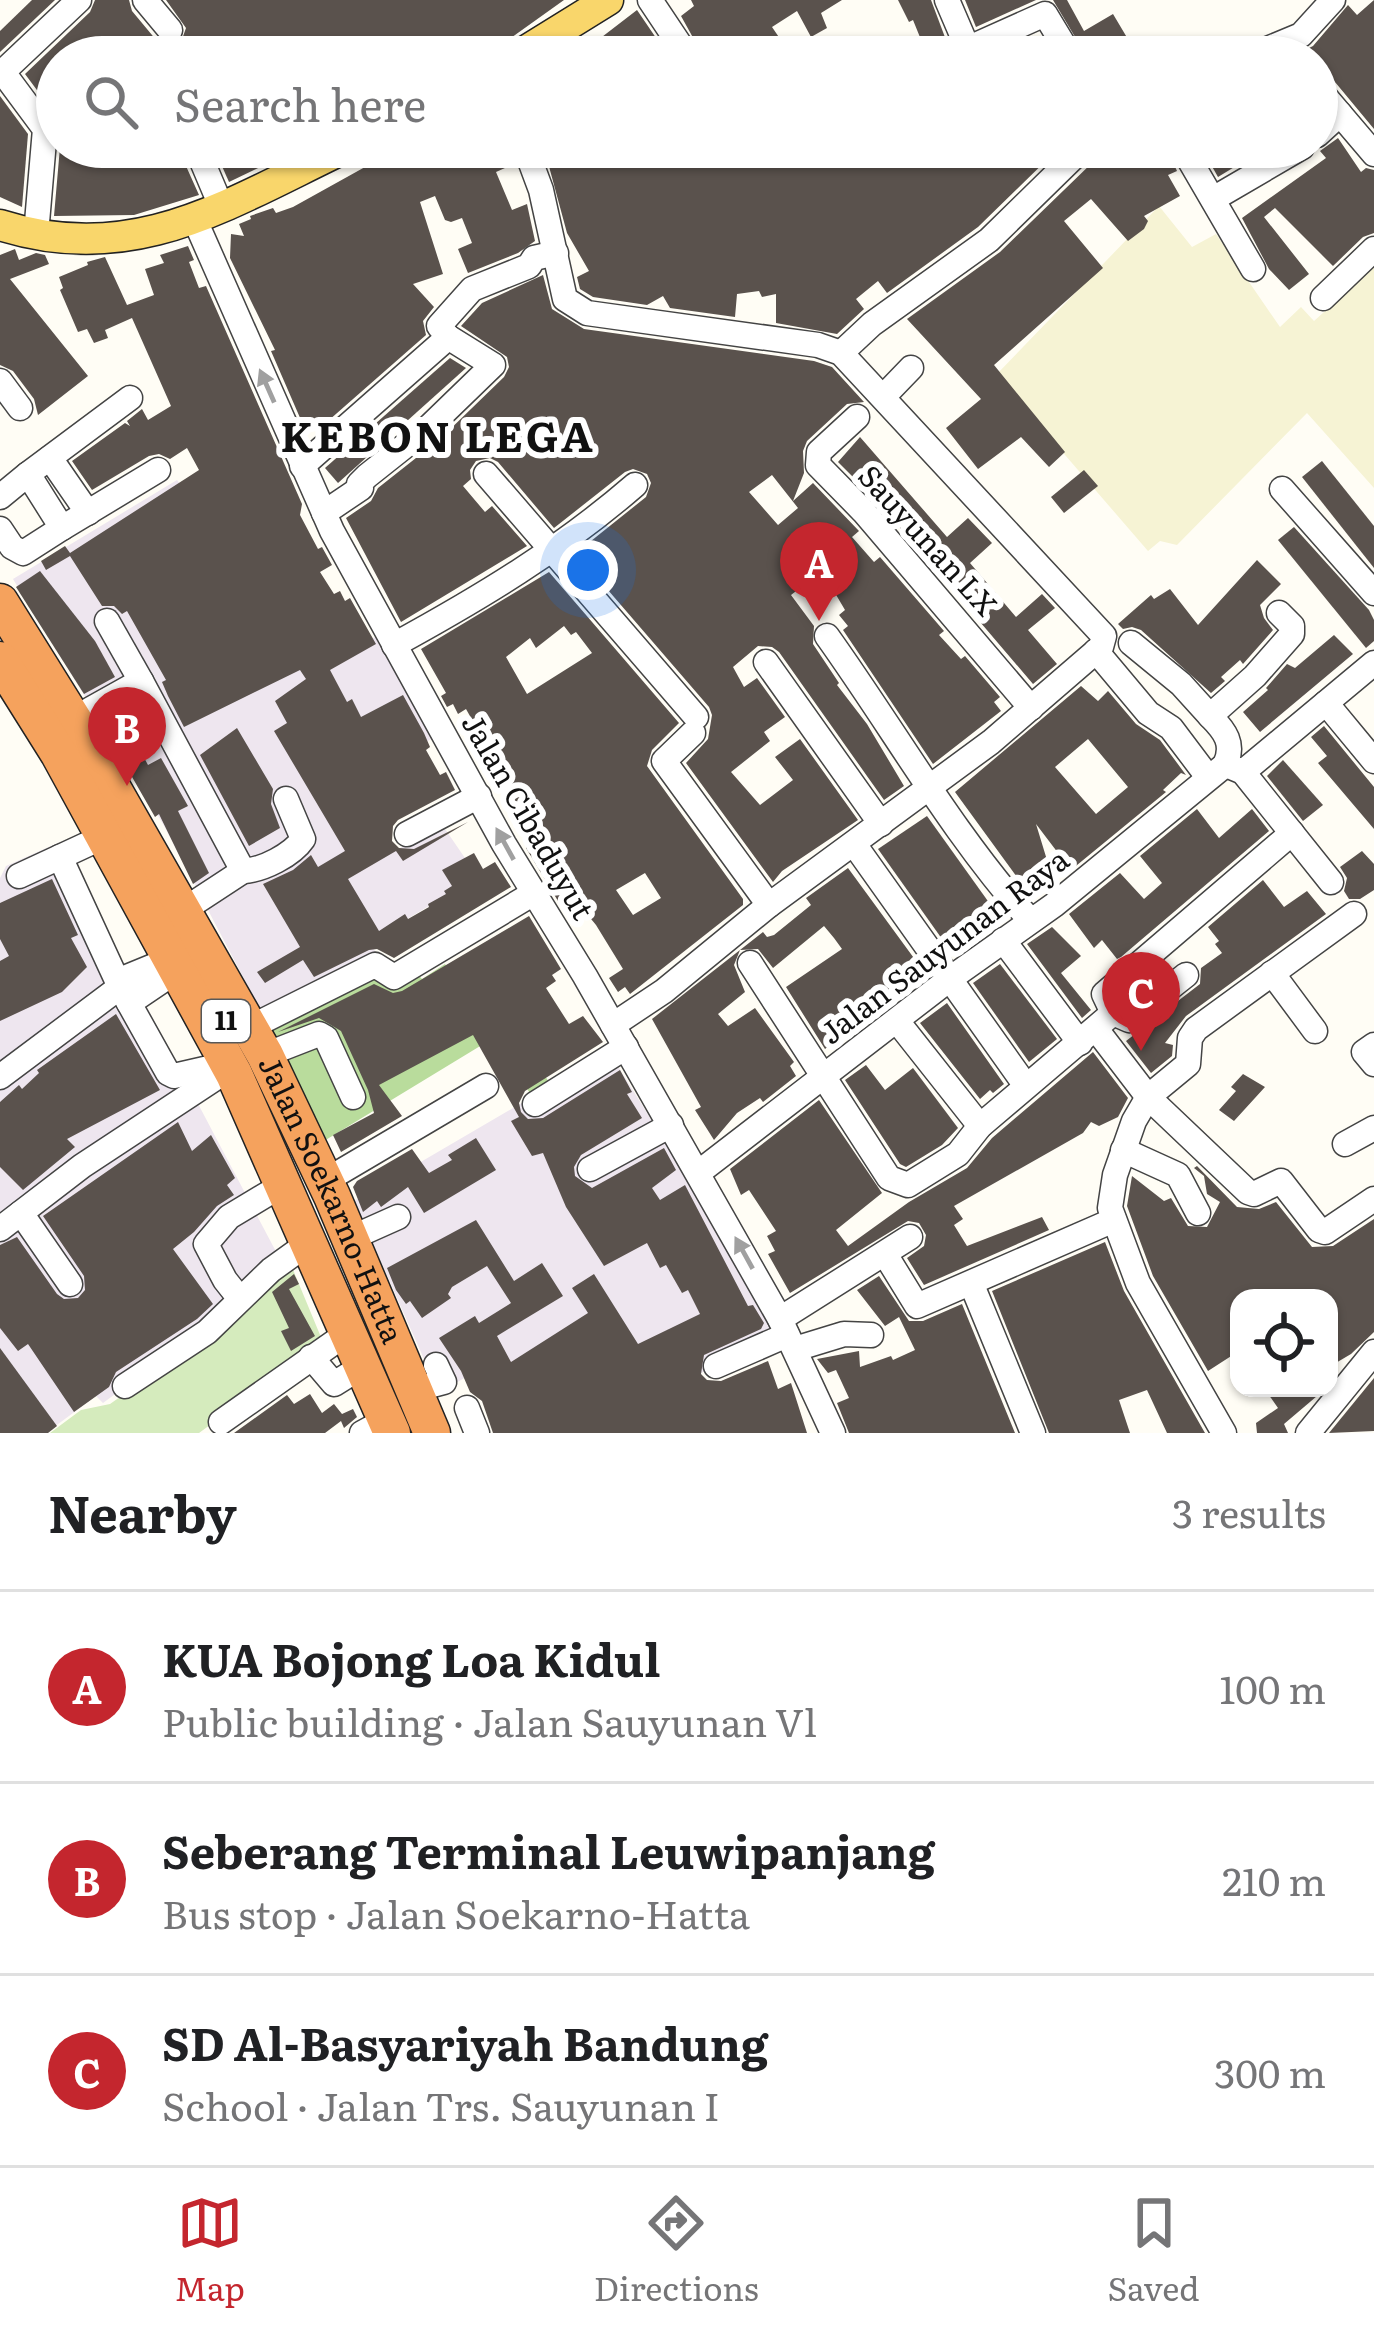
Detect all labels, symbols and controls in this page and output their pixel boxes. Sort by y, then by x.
search box [36,36,1338,168]
icon: search [78,69,144,135]
text: Search here [174,69,426,136]
one-way arrow [257,369,277,404]
district label: KEBON LEGA [280,403,596,465]
street label: Sauyunan LX [850,454,1009,624]
pin: A [780,522,858,621]
your location [558,540,618,600]
pin: B [88,687,166,786]
street label: Jalan Cibaduyut [453,704,607,927]
one-way arrow [495,827,516,861]
street label: Jalan Sauyunan Raya [810,836,1077,1053]
pin: C [1102,952,1180,1051]
road number: 11 [202,1000,250,1042]
street label: Jalan Soekarno-Hatta [249,1048,417,1350]
one-way arrow [734,1237,755,1270]
map controls [1230,1289,1338,1397]
button: locate [1230,1289,1338,1397]
text: Nearby [48,1473,237,1549]
text: 3 results [1172,1482,1326,1540]
text: KUA Bojong Loa Kidul [162,1624,660,1691]
text: A [72,1658,102,1716]
text: 100 m [1219,1658,1326,1716]
text: Public building · Jalan Sauyunan Vl [162,1691,817,1749]
text: Seberang Terminal Leuwipanjang [162,1816,935,1883]
text: B [74,1850,100,1908]
text: 210 m [1222,1850,1326,1908]
text: Bus stop · Jalan Soekarno-Hatta [162,1883,750,1941]
text: SD Al-Basyariyah Bandung [162,2008,768,2075]
text: C [73,2042,101,2100]
text: 300 m [1214,2042,1326,2100]
text: School · Jalan Trs. Sauyunan I [162,2075,720,2133]
tab: Map [174,2190,245,2311]
tab: Directions [594,2190,759,2311]
tab: Saved [1108,2190,1200,2311]

